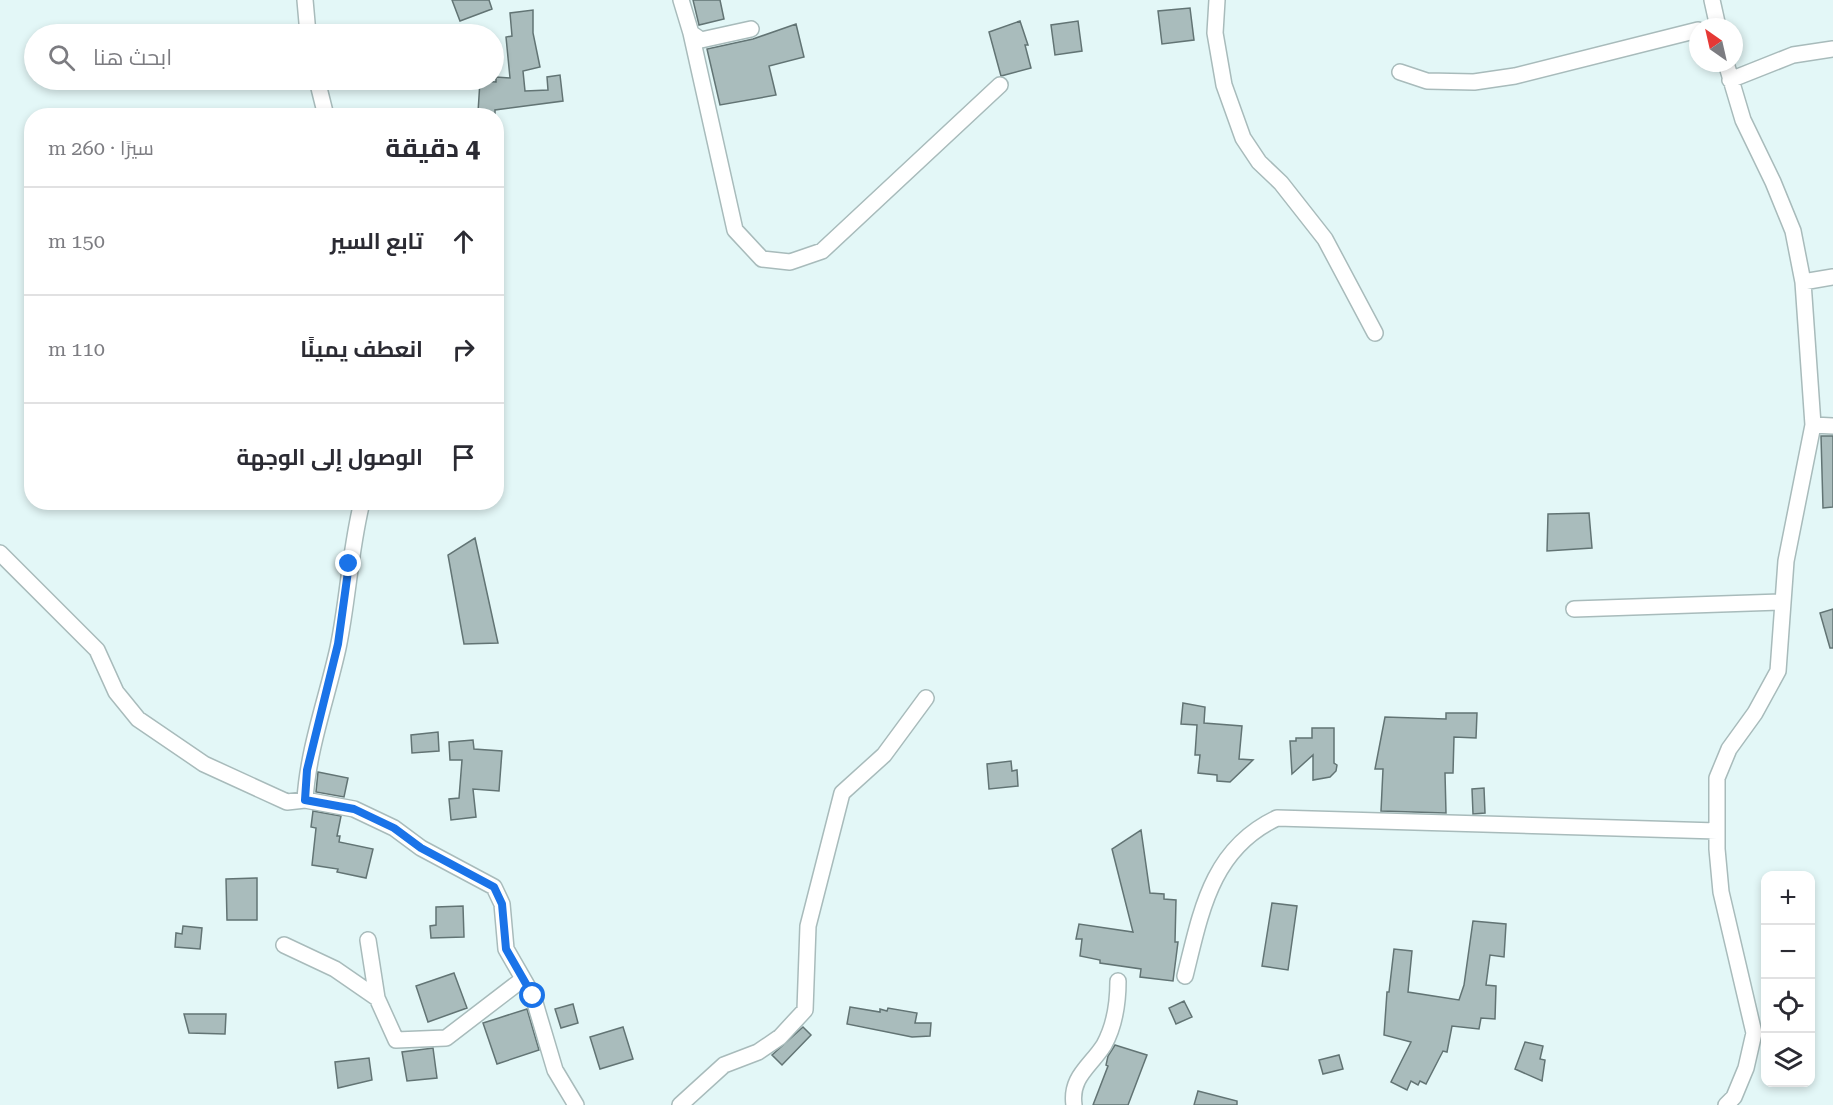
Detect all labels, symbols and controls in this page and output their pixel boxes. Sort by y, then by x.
north arrow [1689,18,1743,72]
search box [24,24,504,90]
icon: search [45,41,78,74]
text: ابحث هنا [93,45,172,70]
text: 4 دقيقة [385,133,480,163]
text: سيرًا · 260 m [48,136,154,160]
icon: ahead [447,225,480,258]
text: 150 m [48,229,105,253]
text: تابع السير [330,229,423,254]
icon: right [447,333,480,366]
text: 110 m [48,337,105,361]
text: انعطف يمينًا [300,337,423,362]
icon: arrive [447,441,480,474]
text: الوصول إلى الوجهة [237,445,423,470]
route end [335,550,361,576]
map controls [1761,871,1815,1087]
button: + [1761,871,1815,925]
button: − [1761,925,1815,979]
button: locate [1761,979,1815,1033]
route start [519,982,545,1008]
button: layers [1761,1033,1815,1087]

